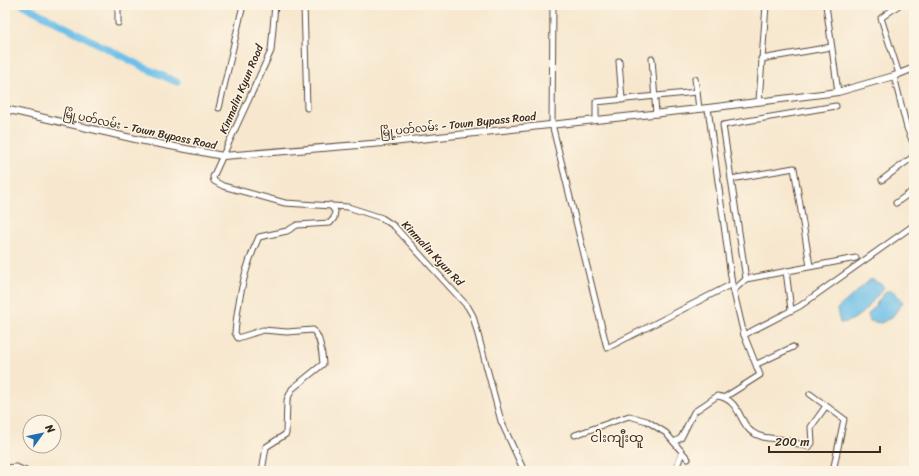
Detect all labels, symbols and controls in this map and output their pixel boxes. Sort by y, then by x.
street label: Kinmalin Kyun Road [214,41,269,137]
street label: မြို့ပတ်လမ်း - Town Bypass Road [61,104,220,155]
street label: မြို့ပတ်လမ်း - Town Bypass Road [379,107,538,142]
street label: Kinmalin Kyun Rd [397,216,469,291]
north arrow [22,414,62,454]
text: N [39,420,60,438]
district label: ငါးကျီးထူ [590,426,644,449]
scale bar [769,428,880,454]
text: 200 m [775,431,809,453]

